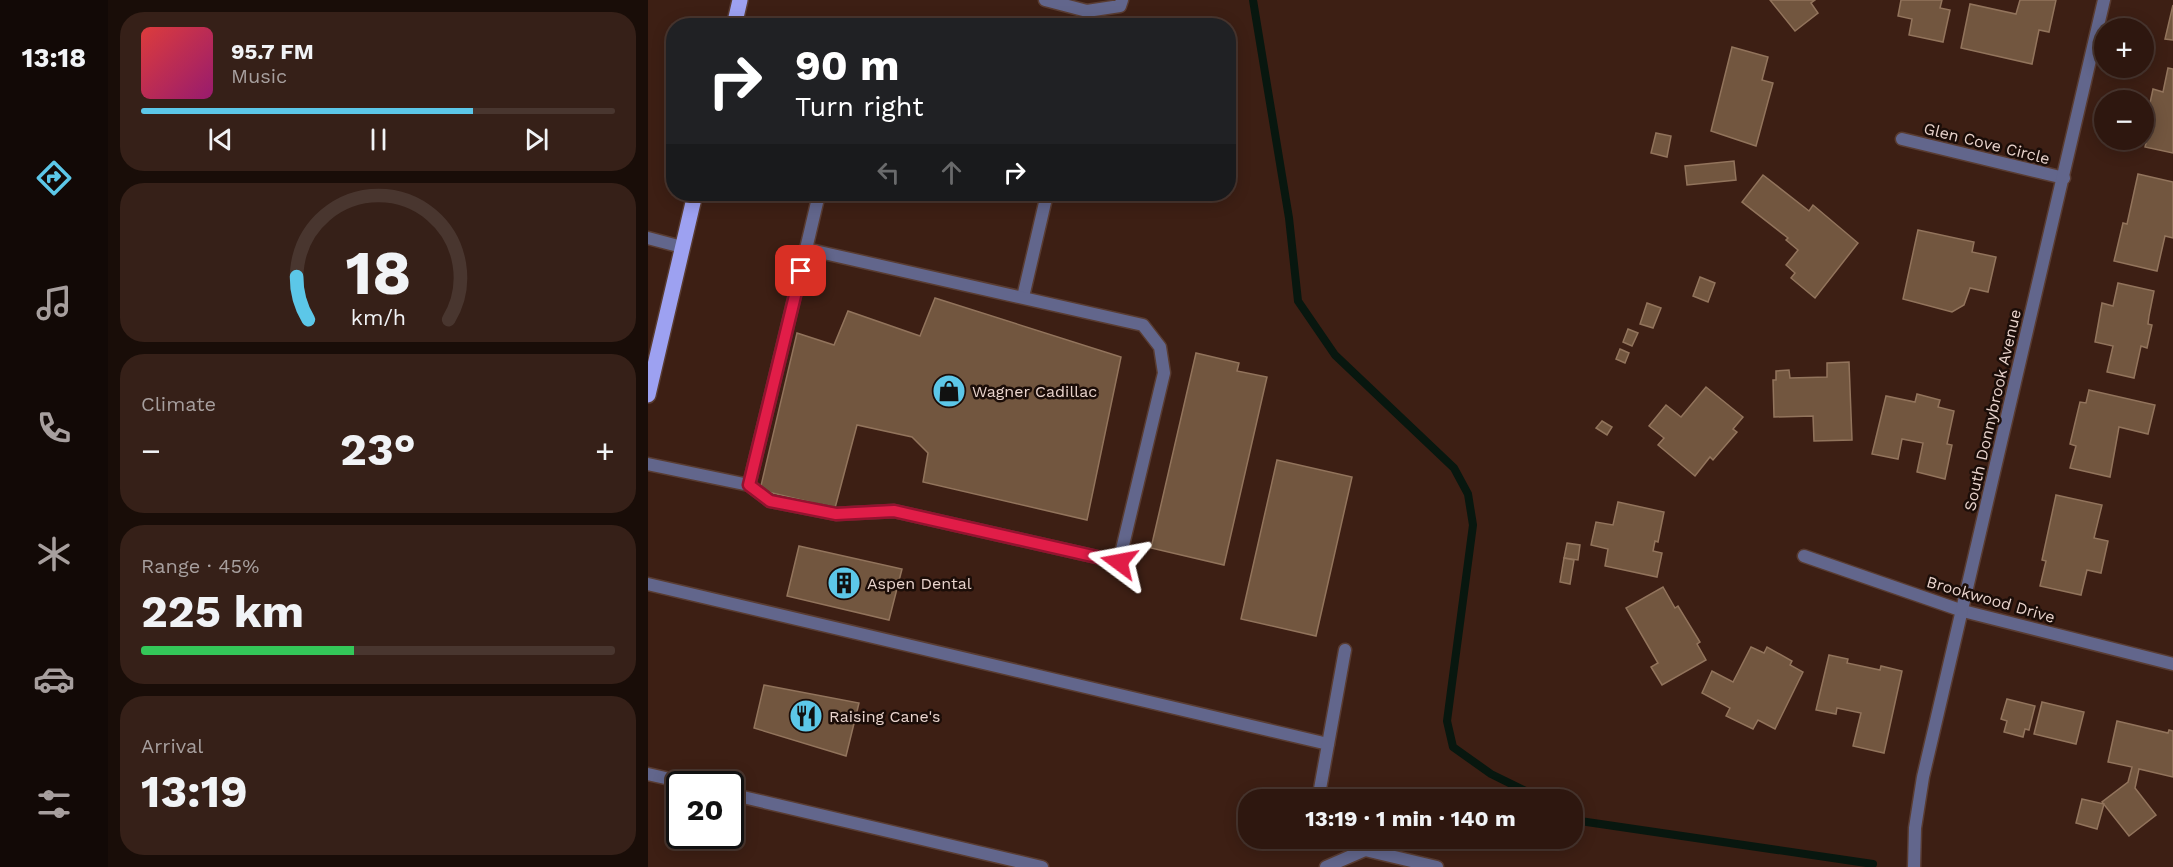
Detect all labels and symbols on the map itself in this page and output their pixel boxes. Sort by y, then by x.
street label: Glen Cove Circle [1922,119,2052,168]
pin [775,245,826,296]
street label: South Donnybrook Avenue [1960,307,2025,513]
shop icon: Wagner Cadillac [931,373,967,409]
place label: Wagner Cadillac [972,382,1097,401]
position arrow [1087,530,1151,594]
building icon: Aspen Dental [826,565,862,601]
street label: Brookwood Drive [1925,572,2057,627]
place label: Aspen Dental [867,574,972,593]
restaurant icon: Raising Cane's [788,698,824,734]
place label: Raising Cane's [829,707,940,726]
speed limit sign: 20 [666,771,744,849]

